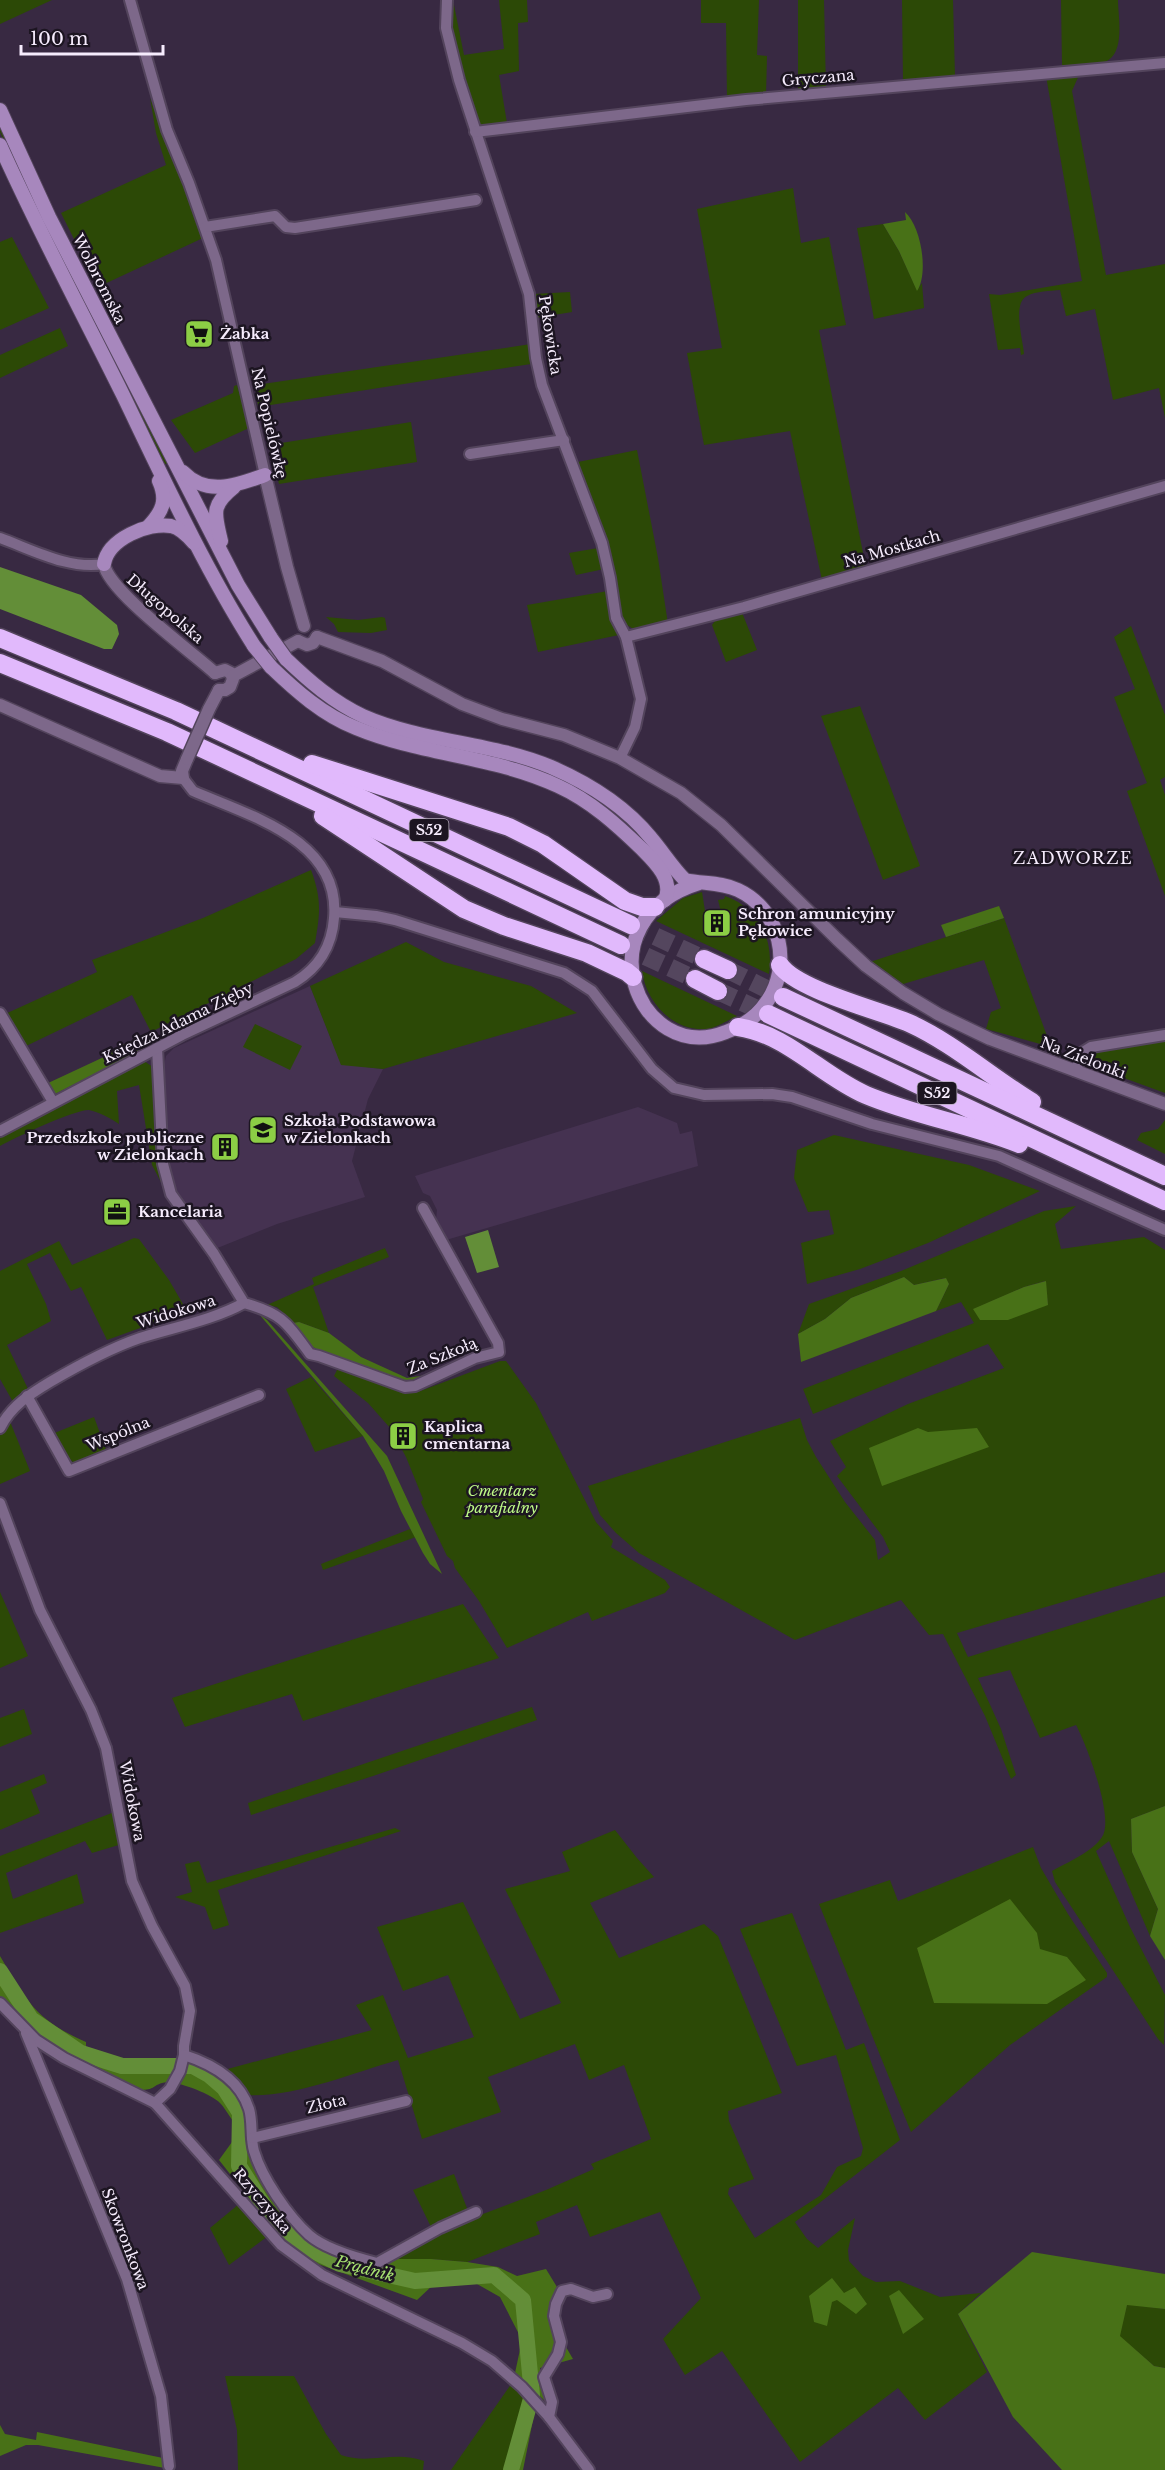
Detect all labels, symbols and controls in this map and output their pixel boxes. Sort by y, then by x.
scale bar [21,18,164,56]
text: 100 m [30,28,88,50]
street label: Gryczana [781,65,856,90]
street label: Wolbromska [68,230,131,327]
street label: Pękowicka [535,294,566,377]
supermarket icon: Żabka [183,318,215,350]
place label: Żabka [220,324,270,343]
street label: Na Popielówkę [247,366,291,480]
street label: Na Mostkach [841,526,942,571]
street label: Długopolska [123,570,208,648]
road number: S52 [410,819,448,841]
district label: ZADWORZE [1013,848,1133,868]
place label: Schron amunicyjny Pękowice [738,904,895,940]
building icon: Schron amunicyjny Pękowice [701,907,733,939]
street label: Księdza Adama Zięby [99,978,257,1067]
street label: Na Zielonki [1038,1033,1129,1083]
road number: S52 [918,1082,956,1104]
place label: Szkoła Podstawowa w Zielonkach [284,1111,436,1147]
school or university icon: Szkoła Podstawowa w Zielonkach [247,1114,279,1146]
place label: Przedszkole publiczne w Zielonkach [26,1128,204,1164]
building icon: Przedszkole publiczne w Zielonkach [209,1131,241,1163]
office icon: Kancelaria [101,1196,133,1228]
place label: Kancelaria [138,1202,223,1221]
street label: Widokowa [133,1290,218,1333]
street label: Za Szkołą [404,1333,480,1378]
street label: Wspólna [82,1412,153,1455]
place label: Kaplica cmentarna [424,1417,510,1453]
building icon: Kaplica cmentarna [387,1420,419,1452]
park label: Cmentarz parafialny [464,1481,538,1517]
street label: Widokowa [115,1758,150,1843]
street label: Złota [304,2090,348,2117]
street label: Rzyczyska [229,2164,296,2237]
street label: Skowronkowa [97,2185,154,2293]
water label: Prądnik [332,2250,397,2285]

